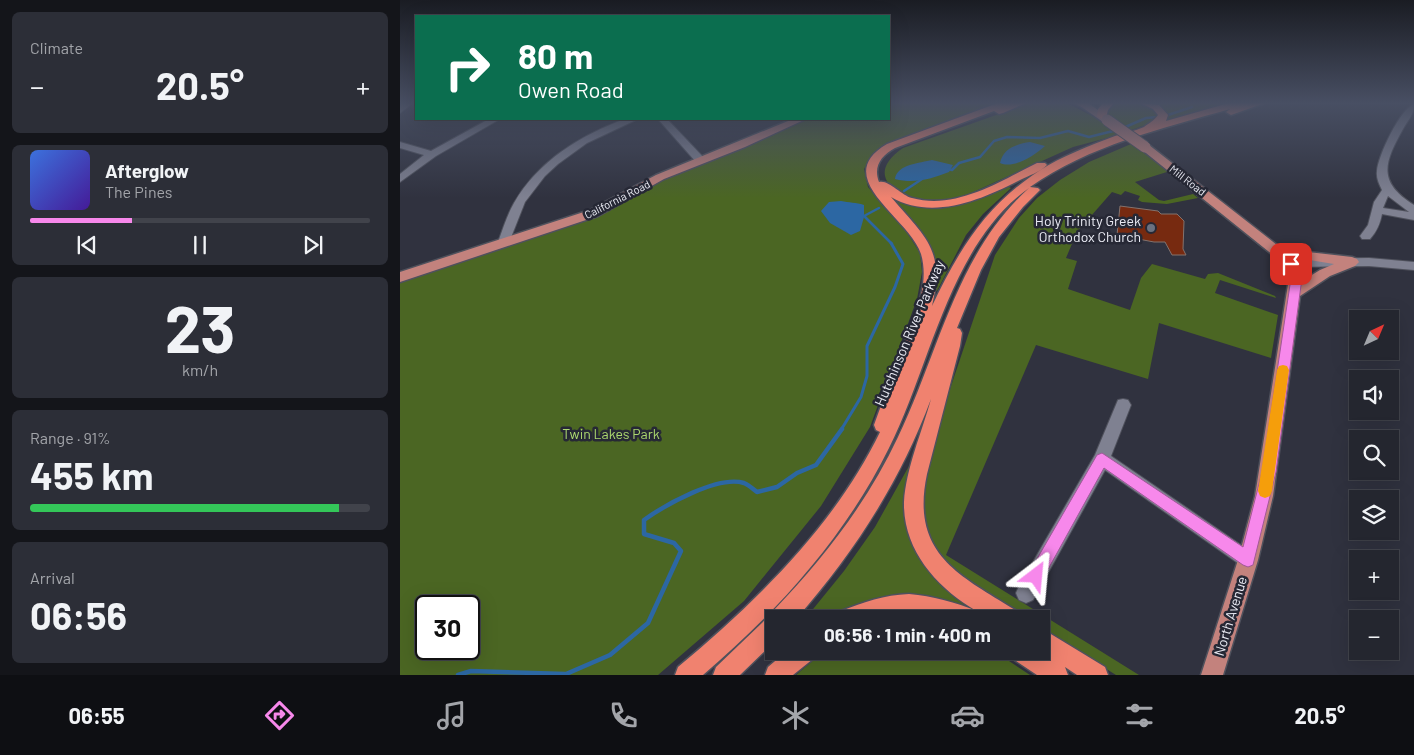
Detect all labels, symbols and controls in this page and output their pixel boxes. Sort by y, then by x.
text: 80 m [518,34,593,76]
icon: right [435,35,500,100]
text: Climate [30,38,83,57]
text: 20.5° [156,62,244,108]
text: − [30,69,44,103]
text: + [356,69,370,103]
text: Owen Road [518,76,624,102]
text: Afterglow [105,159,189,182]
street label: Mill Road [1167,162,1209,198]
street label: California Road [582,177,652,221]
text: The Pines [105,182,173,201]
place label: Holy Trinity Greek Orthodox Church [1035,212,1141,245]
marker: Holy Trinity Greek Orthodox Church [1145,222,1157,234]
icon: previous [73,231,101,259]
icon: pause [186,231,214,259]
icon: next [299,231,327,259]
pin [1270,243,1312,285]
icon: arrive [1277,250,1305,278]
street label: Hutchinson River Parkway [870,257,948,409]
text: 23 [165,288,235,366]
north arrow [1349,310,1399,360]
map controls [1349,310,1399,660]
text: km/h [182,360,218,379]
button: sound [1349,370,1399,420]
park label: Twin Lakes Park [562,425,660,442]
text: Range · 91% [30,428,111,447]
button: search [1349,430,1399,480]
text: 455 km [30,452,154,498]
button: layers [1349,490,1399,540]
position arrow [1009,549,1061,601]
button: + [1349,550,1399,600]
text: Arrival [30,568,75,587]
street label: North Avenue [1210,574,1250,658]
text: 06:56 [30,592,127,638]
speed limit sign: 30 [415,595,480,660]
button: − [1349,610,1399,660]
text: 06:56 · 1 min · 400 m [824,623,991,646]
icon: directions [262,698,297,733]
icon: music [434,698,469,733]
icon: phone [606,698,641,733]
icon: climate [778,698,813,733]
icon: car [950,698,985,733]
icon: filters [1122,698,1157,733]
text: 06:55 [69,702,125,728]
text: 20.5° [1294,702,1345,728]

